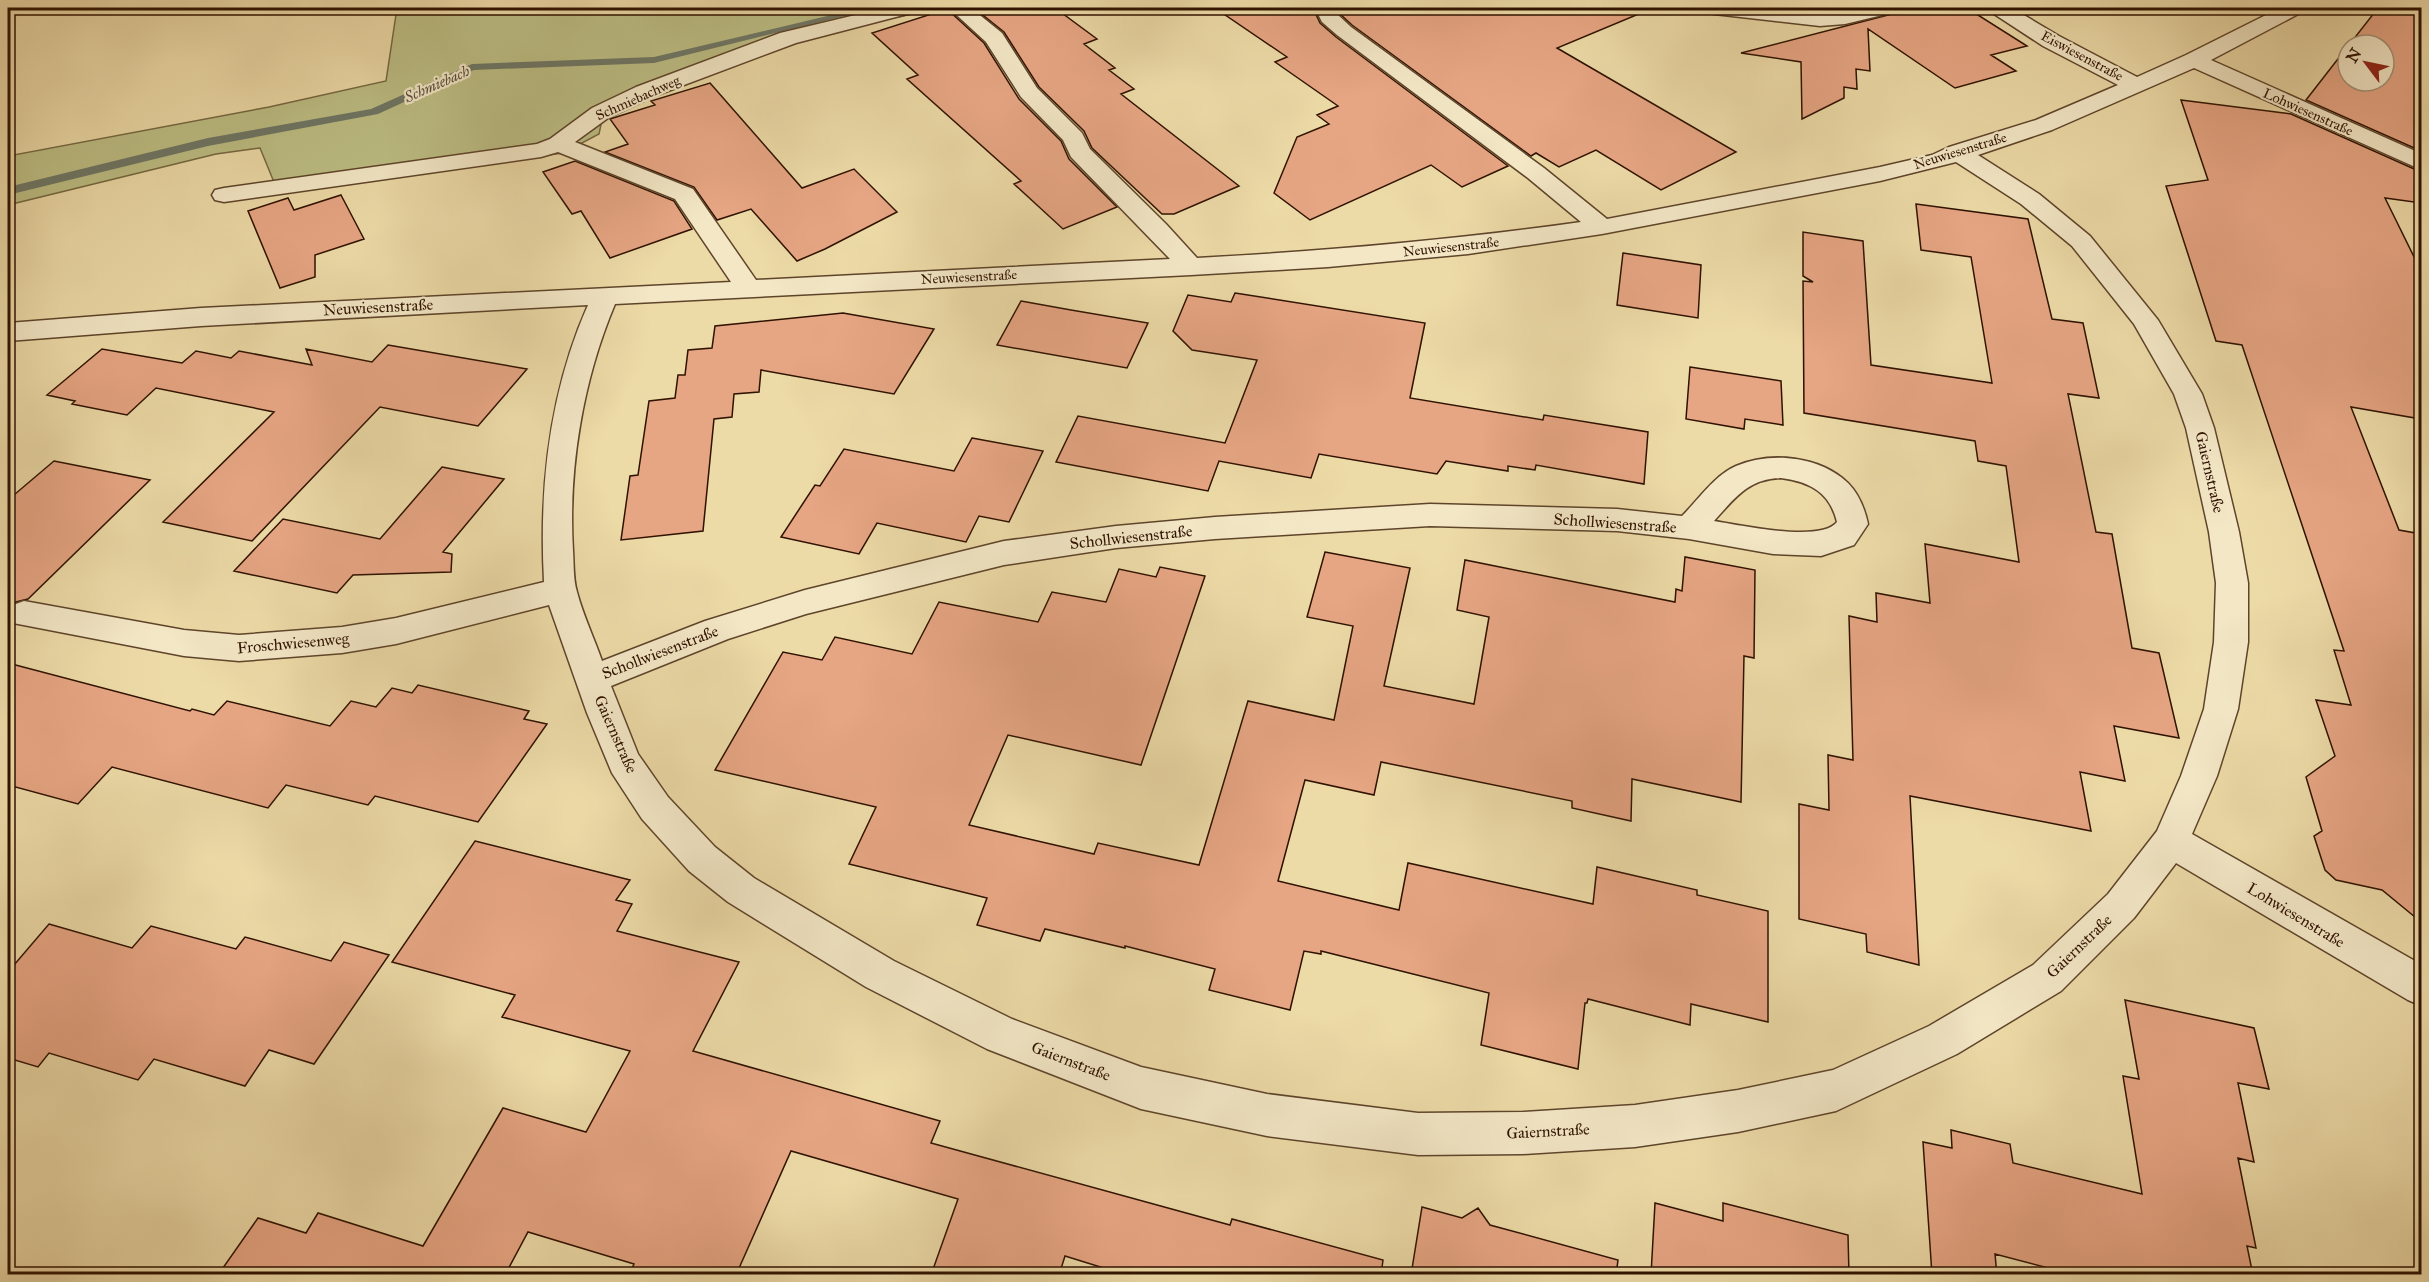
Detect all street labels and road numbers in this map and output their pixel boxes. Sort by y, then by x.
street label: Eiswiesenstraße [2038,27,2126,85]
street label: Schmiebachweg [593,72,683,124]
street label: Lohwiesenstraße [2260,85,2356,139]
street label: Neuwiesenstraße [1911,129,2009,173]
street label: Neuwiesenstraße [1402,233,1500,260]
street label: Neuwiesenstraße [920,266,1018,288]
street label: Neuwiesenstraße [322,295,434,319]
street label: Gaiernstraße [2191,429,2229,515]
street label: Schollwiesenstraße [1553,509,1677,537]
street label: Schollwiesenstraße [1069,521,1194,553]
street label: Schollwiesenstraße [599,621,721,683]
street label: Froschwiesenweg [236,629,350,658]
street label: Gaiernstraße [590,692,642,776]
street label: Lohwiesenstraße [2244,878,2349,952]
street label: Gaiernstraße [2042,910,2116,982]
street label: Gaiernstraße [1029,1037,1114,1085]
street label: Gaiernstraße [1506,1119,1590,1143]

